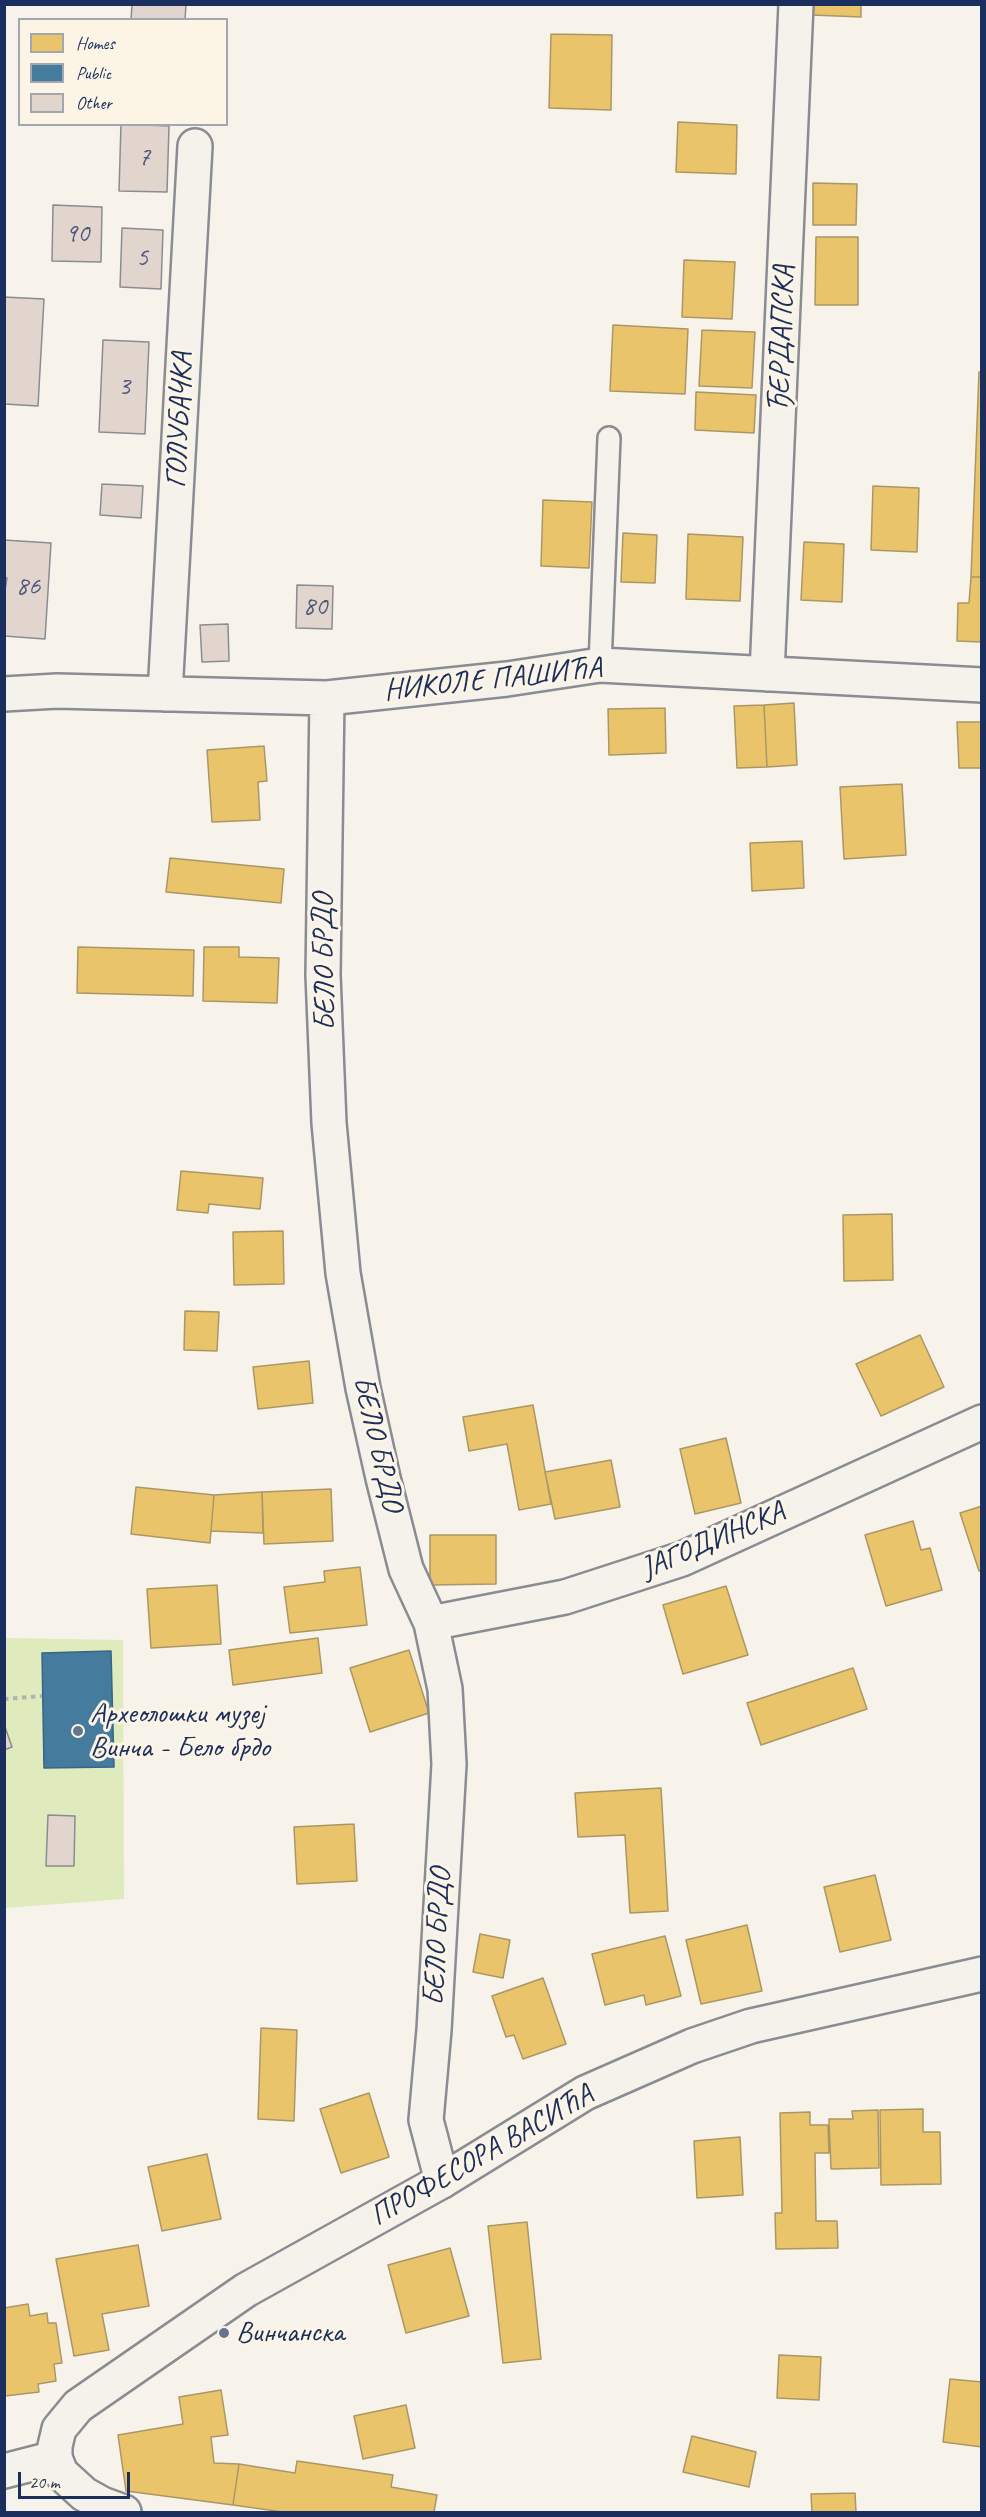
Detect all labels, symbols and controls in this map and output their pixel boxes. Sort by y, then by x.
legend [18,18,228,126]
text: Homes [76,32,115,54]
text: Public [76,62,111,84]
text: Other [76,92,112,114]
house number: 7 [138,142,150,174]
house number: 90 [65,218,89,250]
house number: 5 [136,242,148,274]
street label: ЂЕРДАПСКА [761,264,803,414]
street label: ГОЛУБАЧКА [158,351,202,489]
house number: 3 [118,371,130,403]
house number: 86 [16,571,40,603]
house number: 80 [303,591,327,623]
street label: НИКОЛЕ ПАШИЋА [382,651,604,709]
street label: БЕЛО БРДО [306,893,344,1031]
street label: БЕЛО БРДО [344,1373,410,1515]
street label: ЈАГОДИНСКА [636,1495,790,1587]
place label: Археолошки музеј Винча - Бело брдо [90,1696,270,1766]
marker: Археолошки музеј Винча - Бело брдо [71,1724,85,1738]
street label: БЕЛО БРДО [416,1867,460,2007]
street label: ПРОФЕСОРА ВАСИЋА [364,2078,600,2234]
place label: Винчанска [236,2315,344,2351]
marker: Винчанска [217,2326,231,2340]
scale bar [21,2460,134,2498]
text: 20 m [29,2471,60,2493]

